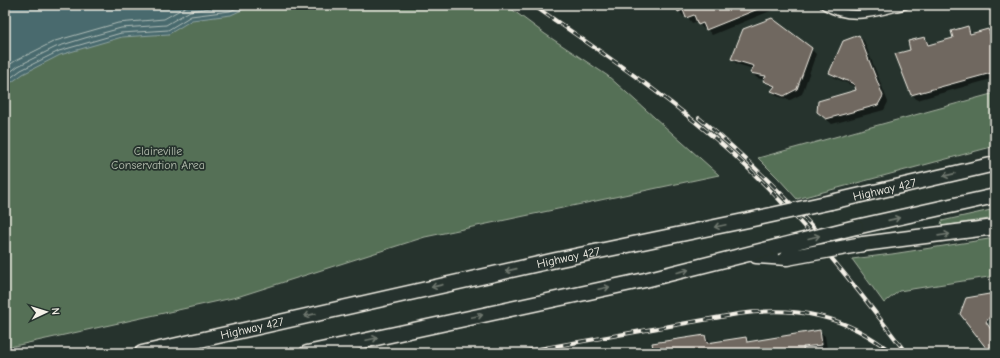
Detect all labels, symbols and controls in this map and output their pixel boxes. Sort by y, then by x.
park label: Claireville Conservation Area [111,144,205,172]
one-way arrow [943,171,956,179]
street label: Highway 427 [852,175,918,204]
one-way arrow [887,214,900,222]
one-way arrow [714,223,727,231]
one-way arrow [937,231,950,239]
one-way arrow [807,233,820,241]
street label: Highway 427 [535,244,602,271]
one-way arrow [504,266,517,274]
one-way arrow [676,266,689,274]
one-way arrow [431,283,444,291]
one-way arrow [597,284,610,292]
north arrow [26,292,66,332]
text: N [49,307,62,315]
one-way arrow [304,311,317,319]
one-way arrow [471,312,484,320]
street label: Highway 427 [219,314,286,342]
one-way arrow [366,335,379,343]

